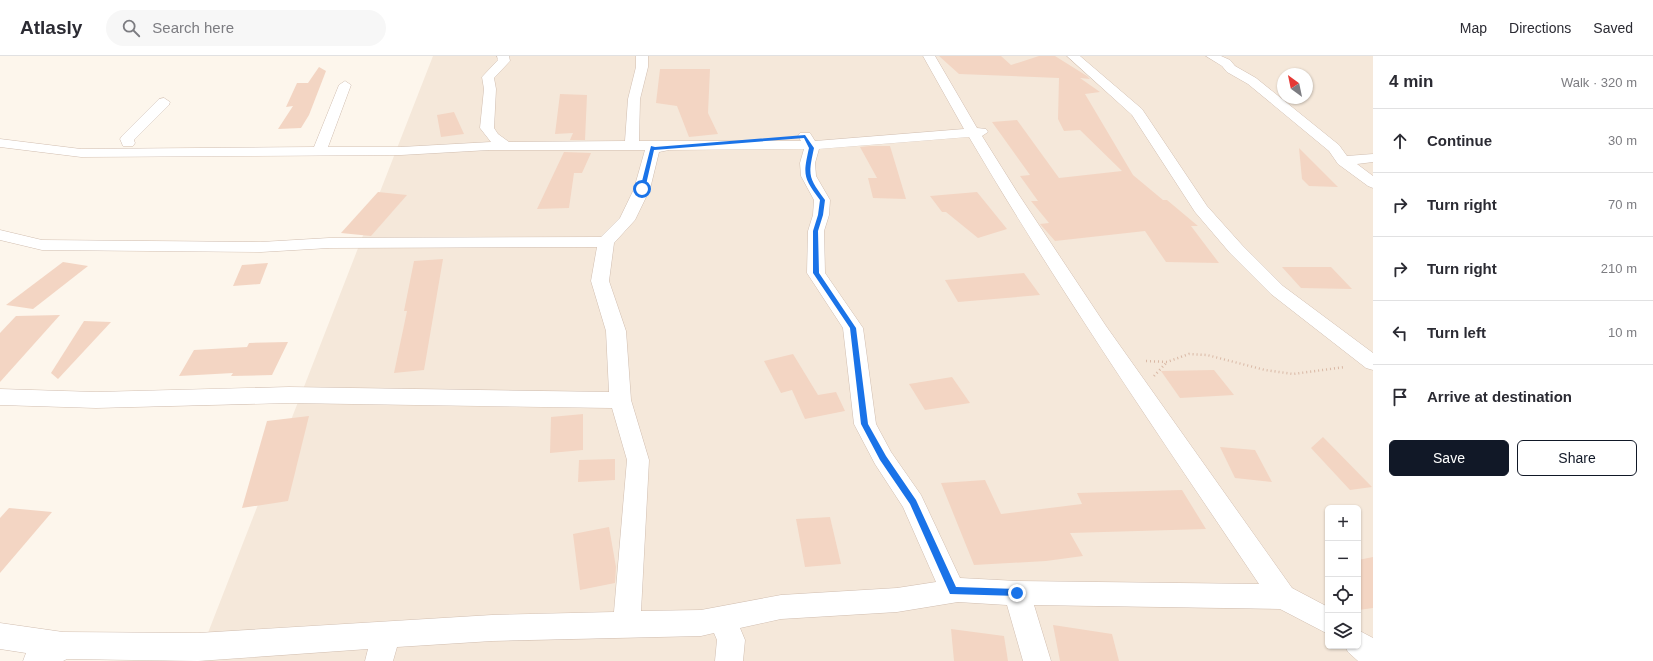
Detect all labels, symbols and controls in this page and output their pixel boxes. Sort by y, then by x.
search box [106,10,386,46]
text: Atlasly [20,17,82,38]
icon: search [120,17,142,39]
text: Search here [152,19,234,36]
text: Map [1460,20,1487,36]
text: Directions [1509,20,1571,36]
text: Saved [1593,20,1633,36]
north arrow [1277,68,1313,104]
text: 4 min [1389,72,1433,91]
text: Walk · 320 m [1561,75,1637,90]
icon: ahead [1389,130,1411,152]
text: Continue [1427,132,1492,149]
text: 30 m [1608,133,1637,148]
route start [633,180,651,198]
icon: right [1389,194,1411,216]
text: Turn right [1427,196,1497,213]
text: 70 m [1608,197,1637,212]
icon: right [1389,258,1411,280]
text: Turn right [1427,260,1497,277]
text: 210 m [1601,261,1637,276]
icon: left [1389,322,1411,344]
text: Turn left [1427,324,1486,341]
text: 10 m [1608,325,1637,340]
icon: arrive [1389,386,1411,408]
text: Arrive at destination [1427,388,1572,405]
button: Save [1389,440,1509,476]
button: Share [1517,440,1637,476]
map controls [1325,505,1361,649]
button: + [1325,505,1361,541]
button: − [1325,541,1361,577]
button: locate [1325,577,1361,613]
route end [1008,584,1026,602]
button: layers [1325,613,1361,649]

